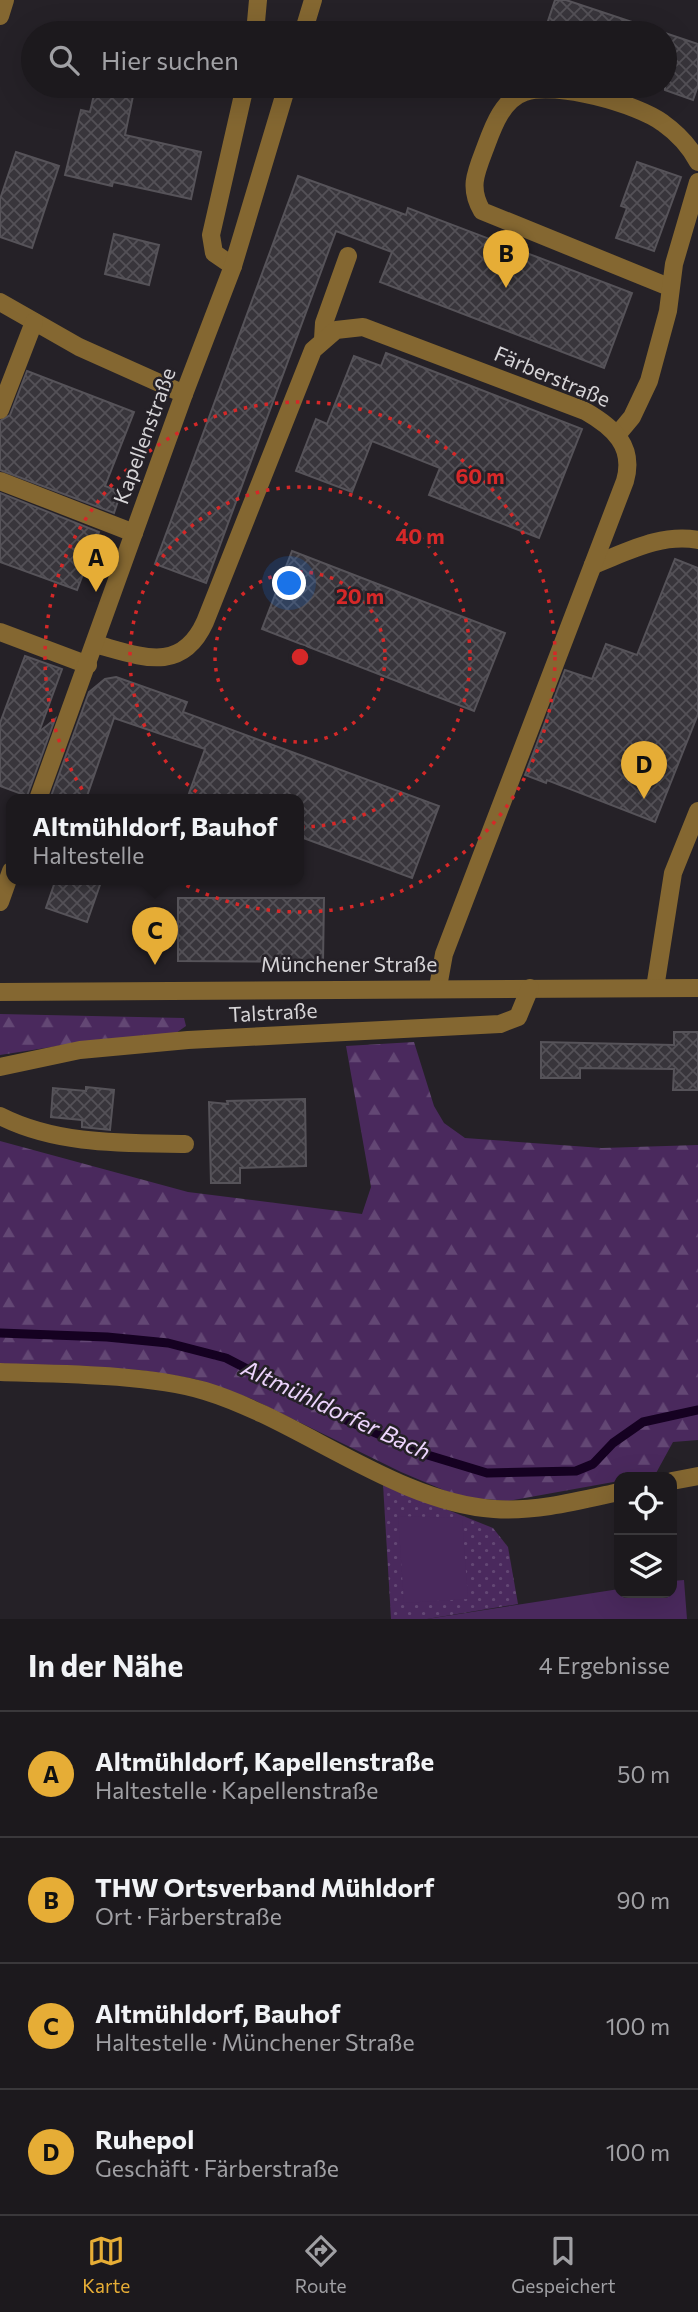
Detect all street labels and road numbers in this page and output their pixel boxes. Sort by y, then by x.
street label: Färberstraße [491,340,614,411]
street label: Kapellenstraße [107,364,180,507]
street label: Münchener Straße [261,951,437,976]
street label: Talstraße [228,997,318,1026]

